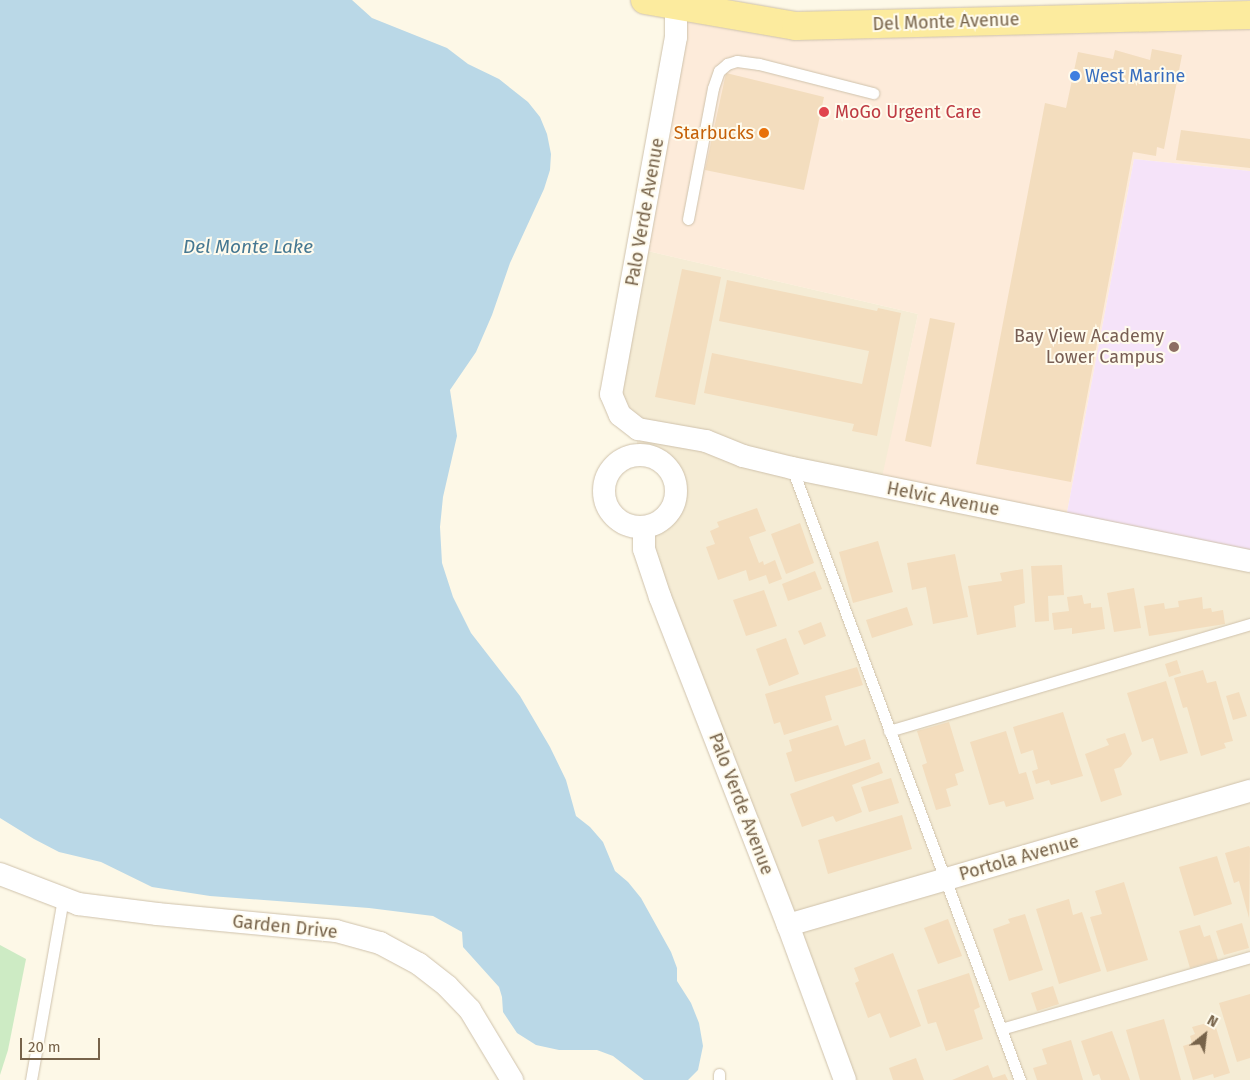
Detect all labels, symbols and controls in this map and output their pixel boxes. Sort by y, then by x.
street label: Del Monte Avenue [872,9,1020,35]
place label: West Marine [1085,65,1185,87]
marker: West Marine [1069,70,1081,82]
place label: MoGo Urgent Care [835,101,981,123]
marker: MoGo Urgent Care [817,105,831,119]
place label: Starbucks [674,122,754,144]
marker: Starbucks [758,127,770,139]
street label: Palo Verde Avenue [621,136,669,288]
water label: Del Monte Lake [183,236,313,258]
place label: Bay View Academy Lower Campus [1014,326,1164,368]
marker: Bay View Academy Lower Campus [1168,341,1180,353]
street label: Helvic Avenue [885,478,1001,520]
street label: Palo Verde Avenue [704,730,778,878]
street label: Portola Avenue [957,831,1081,885]
street label: Garden Drive [231,911,339,943]
north arrow [1180,1010,1230,1060]
text: N [1204,1012,1221,1031]
scale bar [22,1028,102,1060]
text: 20 m [28,1038,61,1056]

